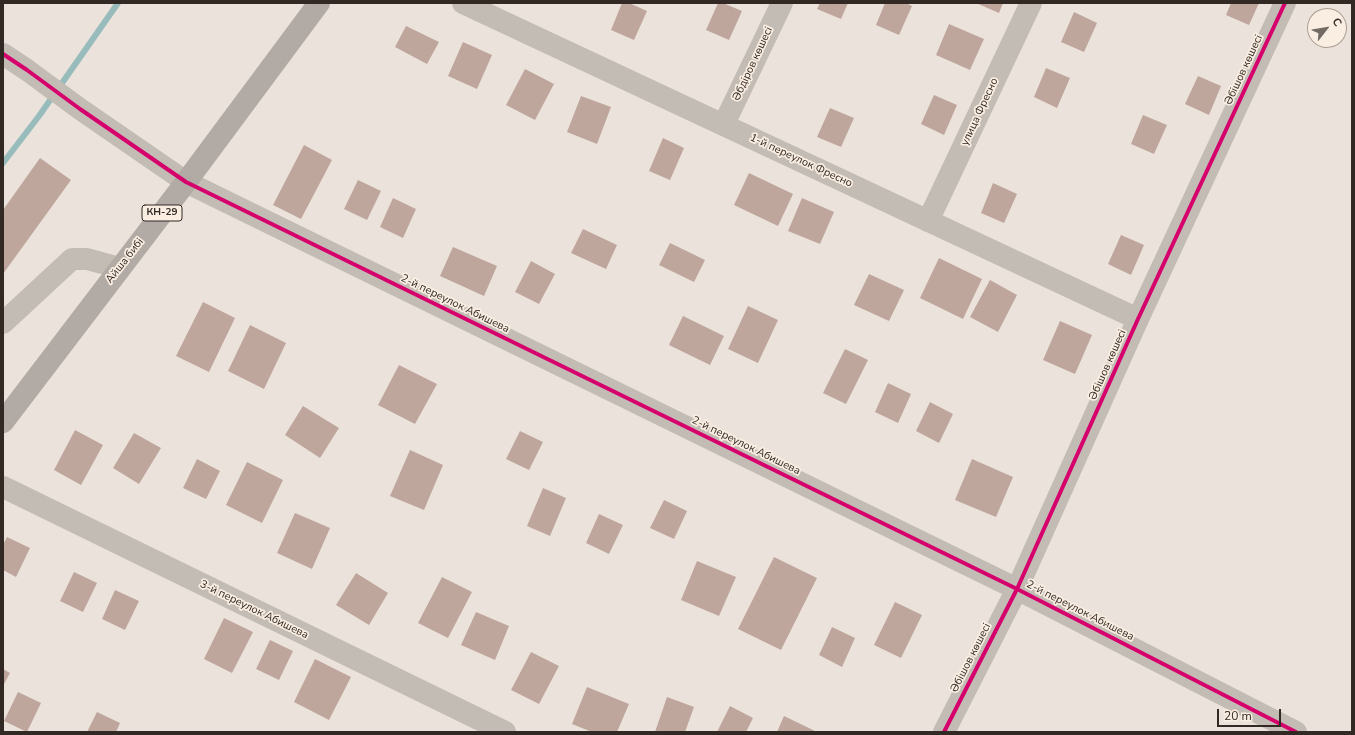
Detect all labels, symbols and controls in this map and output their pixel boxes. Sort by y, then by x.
north arrow [1307,8,1347,48]
text: С [1328,15,1345,29]
street label: Әбдіров көшесі [730,25,776,103]
street label: Әбішов көшесі [1222,33,1266,107]
street label: улица Фресно [959,76,1001,148]
street label: 1-й переулок Фресно [748,131,854,191]
road number: КН-29 [142,205,182,221]
street label: Айша бибі [103,236,147,286]
street label: 2-й переулок Абишева [399,272,511,336]
street label: Әбішов көшесі [1087,328,1129,402]
street label: 2-й переулок Абишева [690,414,802,478]
street label: 3-й переулок Абишева [198,578,310,642]
street label: 2-й переулок Абишева [1024,578,1136,644]
street label: Әбішов көшесі [948,621,994,695]
scale bar [1219,701,1283,727]
text: 20 m [1224,708,1252,724]

